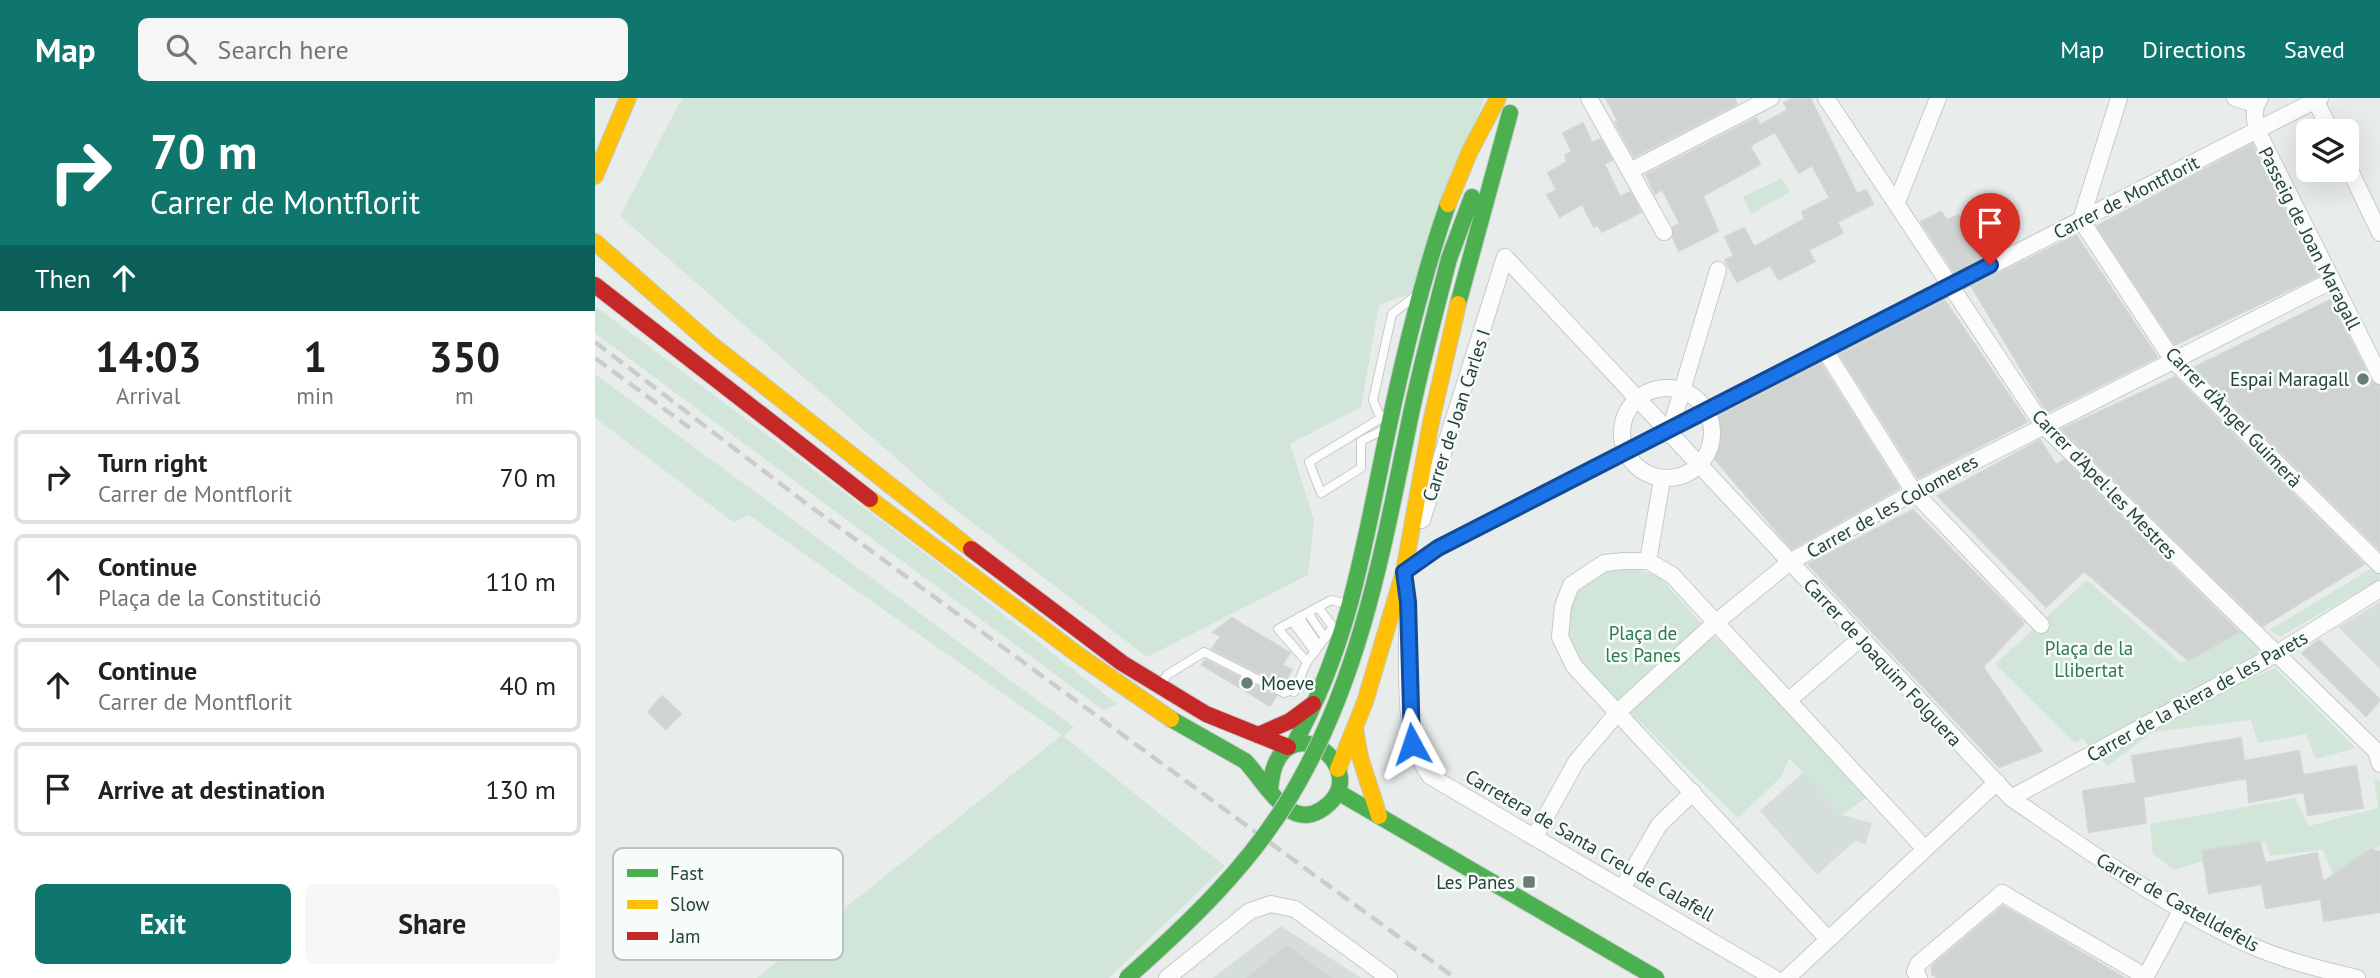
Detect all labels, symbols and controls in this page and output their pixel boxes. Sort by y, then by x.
search box [138,18,628,81]
text: Map [35,28,96,71]
icon: search [162,30,200,68]
text: Search here [218,33,349,66]
text: Map [2060,34,2104,65]
text: Directions [2142,34,2246,65]
text: Saved [2284,34,2345,65]
text: 70 m [150,119,257,183]
map controls [2296,119,2359,182]
button: layers [2296,119,2359,182]
icon: right [35,126,126,217]
street label: Passeig de Joan Maragall [2253,143,2367,334]
street label: Carrer de Montflorit [2049,150,2203,244]
text: Carrer de Montflorit [150,181,420,223]
pin [1960,193,2020,265]
icon: arrive [1971,204,2009,242]
icon: ahead [105,259,143,297]
text: Then [35,262,91,295]
street label: Carrer de Joan Carles I [1417,326,1495,504]
text: 14:03 [95,329,201,384]
text: 1 [303,329,327,384]
text: 350 [429,329,500,384]
street label: Carrer d'Àngel Guimerà [2161,342,2307,492]
place label: Espai Maragall [2230,367,2349,391]
marker: Espai Maragall [2355,371,2371,387]
text: Arrival [116,381,180,410]
text: min [296,381,334,410]
text: m [455,381,474,410]
street label: Carrer d'Apel·les Mestres [2027,404,2183,564]
text: Turn right [98,446,207,479]
street label: Carrer de les Colomeres [1802,449,1982,563]
icon: right [39,458,77,496]
text: 70 m [500,461,556,494]
text: Carrer de Montflorit [98,479,292,508]
text: Continue [98,550,197,583]
icon: ahead [39,562,77,600]
text: 110 m [485,565,556,598]
street label: Carrer de Joaquim Folguera [1799,573,1967,751]
text: Plaça de la Constitució [98,583,321,612]
park label: Plaça de les Panes [1605,621,1681,667]
street label: Carrer de la Riera de les Parets [2082,625,2312,767]
park label: Plaça de la Llibertat [2045,636,2133,682]
text: Continue [98,654,197,687]
icon: ahead [39,666,77,704]
text: 40 m [500,669,556,702]
place label: Moeve [1261,671,1314,695]
marker: Moeve [1239,675,1255,691]
text: Carrer de Montflorit [98,687,292,716]
position arrow [1375,707,1449,781]
street label: Carretera de Santa Creu de Calafell [1461,764,1719,927]
icon: arrive [39,770,77,808]
text: Arrive at destination [98,773,325,806]
text: 130 m [485,773,556,806]
street label: Carrer de Castelldefels [2092,847,2264,957]
legend [613,848,843,960]
text: Fast [670,861,704,885]
place label: Les Panes [1436,870,1515,894]
marker: Les Panes [1521,874,1537,890]
button: Exit [35,884,291,964]
button: Share [305,884,560,964]
text: Slow [670,892,710,916]
text: Jam [669,924,700,948]

